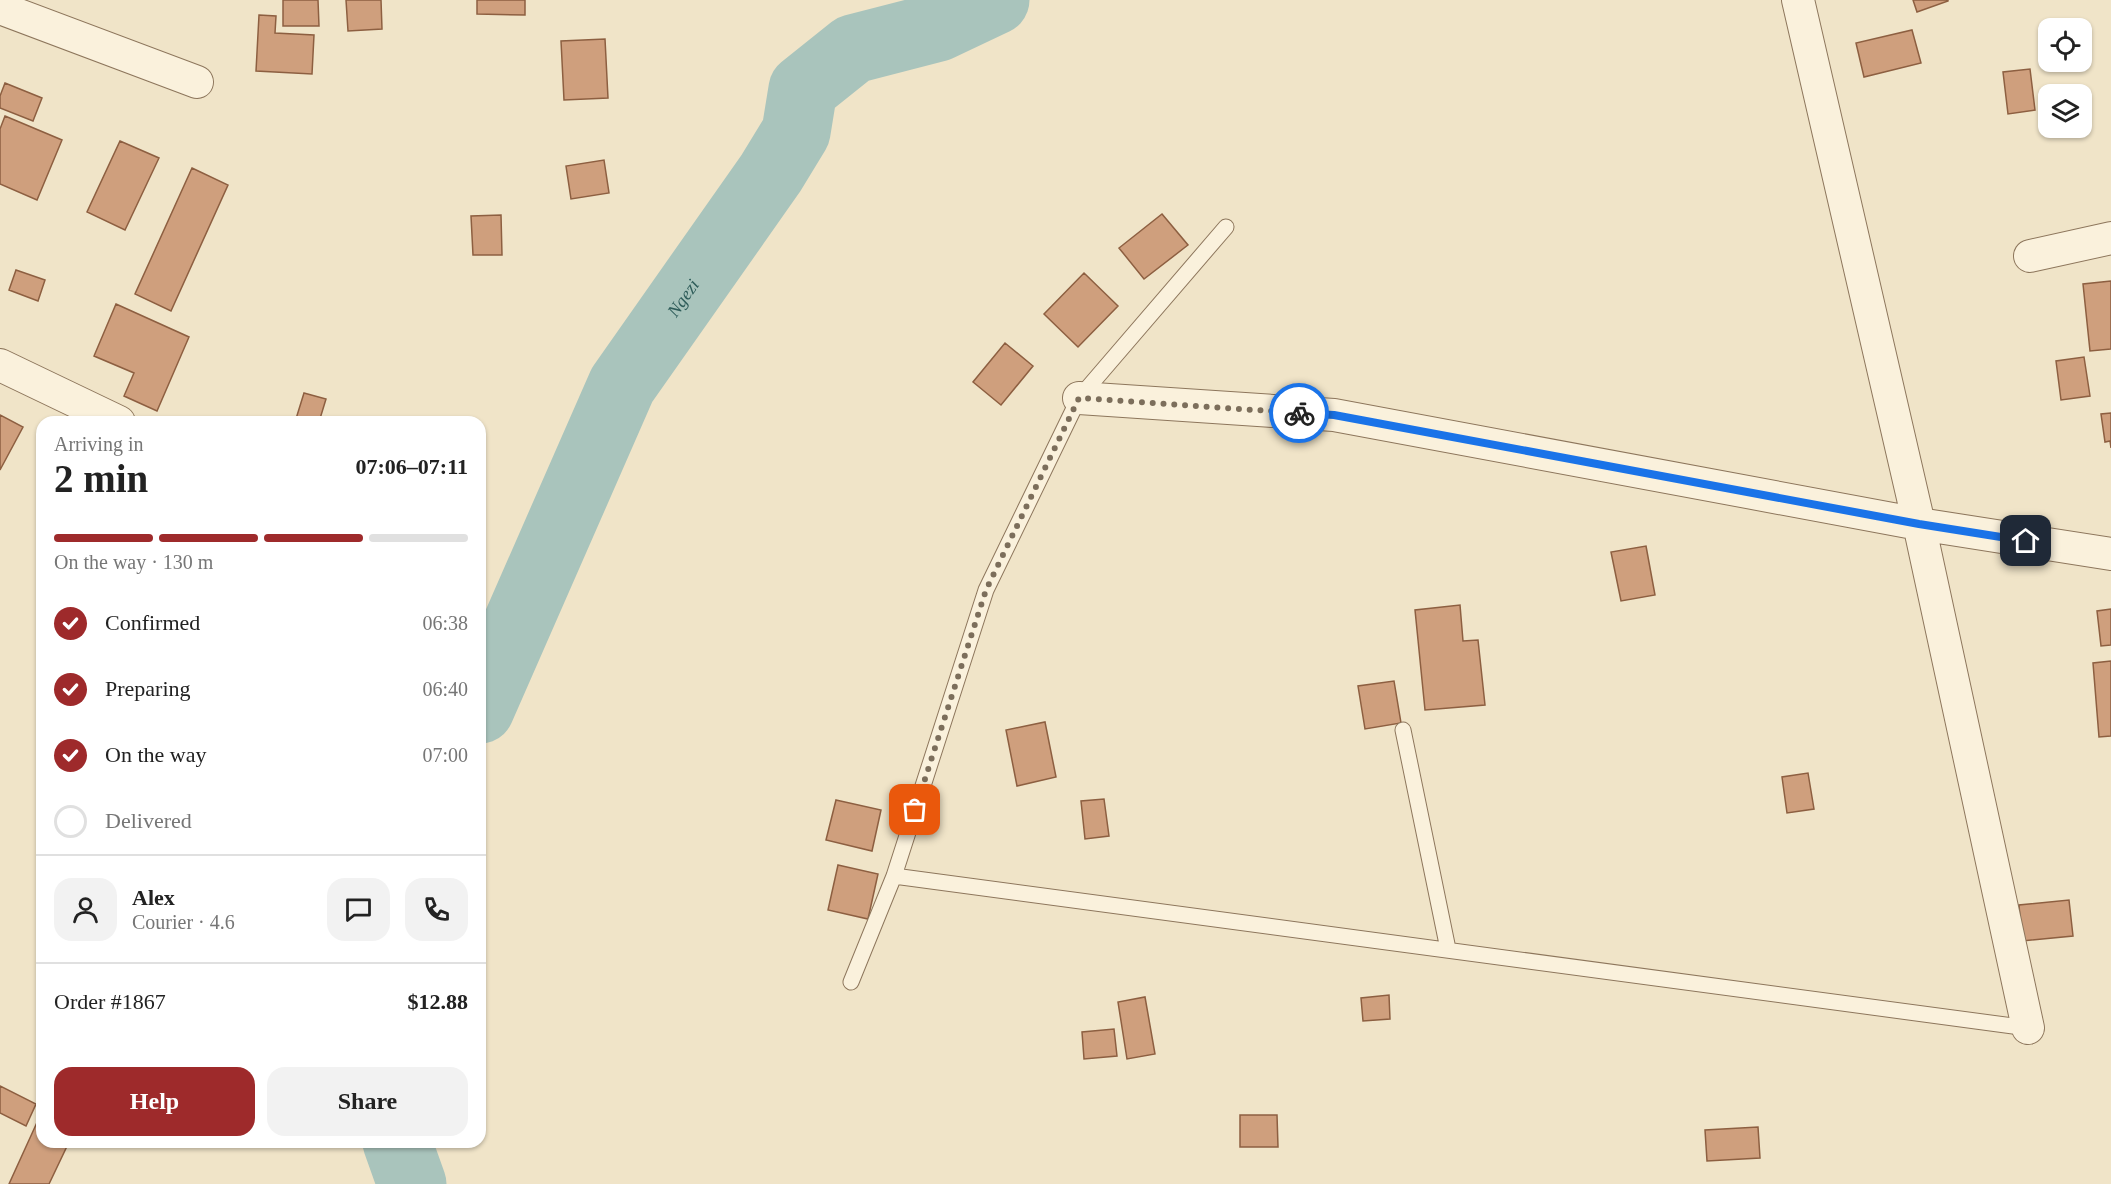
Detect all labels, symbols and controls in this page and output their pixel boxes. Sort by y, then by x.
map controls [2038,18,2092,138]
button: locate [2038,18,2092,72]
button: layers [2038,84,2092,138]
water label: Ngezi [663,276,703,321]
courier [1269,383,1329,443]
icon: bike [1283,397,1316,430]
text: Arriving in [54,433,143,455]
text: 07:06–07:11 [356,454,468,479]
text: 2 min [54,457,148,500]
pin [2000,515,2051,566]
icon: home [2009,524,2042,557]
text: On the way · 130 m [54,551,213,573]
icon: check [54,607,87,640]
text: Confirmed [105,610,200,635]
text: 06:38 [422,612,468,634]
icon: check [54,673,87,706]
text: Preparing [105,676,191,701]
text: 06:40 [422,678,468,700]
icon: check [54,739,87,772]
text: On the way [105,742,206,767]
text: 07:00 [422,744,468,766]
pin [889,784,940,835]
icon: bag [898,793,931,826]
text: Delivered [105,808,192,833]
button: person [54,878,117,941]
button: chat [327,878,390,941]
button: phone [405,878,468,941]
text: Alex [132,885,175,910]
text: Courier · 4.6 [132,911,235,933]
text: Order #1867 [54,989,166,1014]
text: $12.88 [408,989,468,1014]
button: Help [54,1067,255,1136]
button: Share [267,1067,468,1136]

